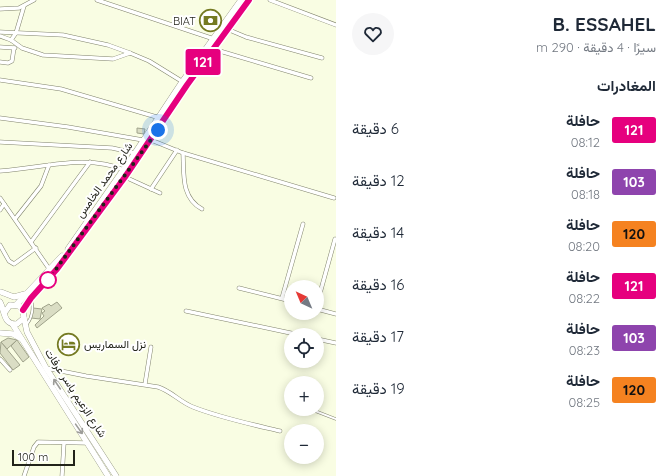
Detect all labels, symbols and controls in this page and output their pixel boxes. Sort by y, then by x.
bank icon: BIAT [198,8,224,34]
text: B. ESSAHEL [553,12,656,36]
button: heart [352,13,394,55]
place label: BIAT [173,14,196,28]
text: سيرًا · 4 دقيقة · 290 m [536,39,656,55]
line badge: 121 [180,49,226,75]
text: 121 [194,53,212,71]
text: المغادرات [597,76,656,95]
text: حافلة [566,111,600,130]
text: 6 دقيقة [352,119,399,138]
your location [148,120,168,140]
text: 121 [625,121,643,139]
text: 08:12 [571,134,600,150]
street label: شارع محمد الخامس [73,139,136,221]
text: حافلة [566,163,600,182]
text: 12 دقيقة [352,171,405,190]
text: 103 [623,173,645,191]
text: 08:18 [571,186,600,202]
text: حافلة [566,215,600,234]
text: 14 دقيقة [352,223,404,242]
text: 120 [623,225,645,243]
text: 08:20 [568,238,600,254]
text: حافلة [566,267,600,286]
unlabelled marker [39,271,57,289]
text: 16 دقيقة [352,275,404,294]
text: 121 [625,277,643,295]
north arrow [284,280,324,320]
map controls [284,280,324,464]
text: 08:22 [568,290,600,306]
text: حافلة [566,319,600,338]
text: 17 دقيقة [352,327,404,346]
button: locate [284,328,324,368]
text: 103 [623,329,645,347]
hotel icon: نزل السماريس [56,331,82,357]
place label: نزل السماريس [84,337,146,351]
text: 08:23 [569,342,600,358]
street label: شارع الزعيم ياسر عرفات [41,346,110,441]
text: حافلة [566,371,600,390]
button: + [284,376,324,416]
one-way arrow [53,378,61,390]
text: 19 دقيقة [352,379,405,398]
text: 120 [623,381,645,399]
text: 08:25 [569,394,600,410]
one-way arrow [75,423,83,434]
button: − [284,424,324,464]
scale bar [12,448,75,467]
text: 100 m [18,450,48,464]

